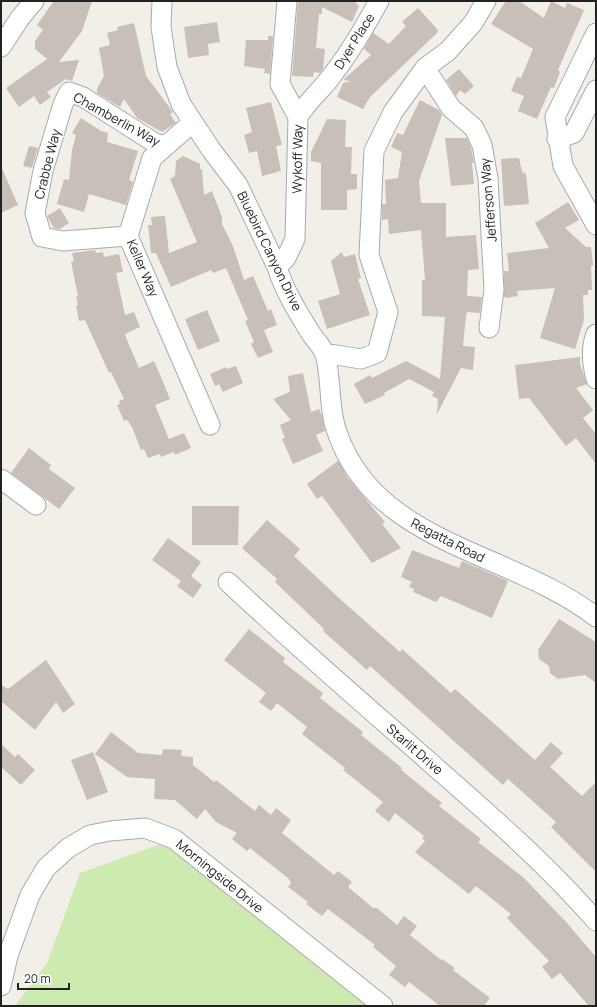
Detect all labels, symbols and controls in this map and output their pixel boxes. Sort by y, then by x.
street label: Dyer Place [330,9,379,72]
street label: Chamberlin Way [70,88,164,150]
street label: Wykoff Way [287,124,307,194]
street label: Crabbe Way [30,127,64,201]
street label: Jefferson Way [475,157,501,243]
street label: Bluebird Canyon Drive [233,188,307,314]
street label: Keller Way [123,236,163,300]
street label: Regatta Road [408,514,488,566]
street label: Starlit Drive [383,719,447,779]
street label: Morningside Drive [173,835,268,917]
scale bar [18,965,69,991]
text: 20 m [24,970,51,987]

